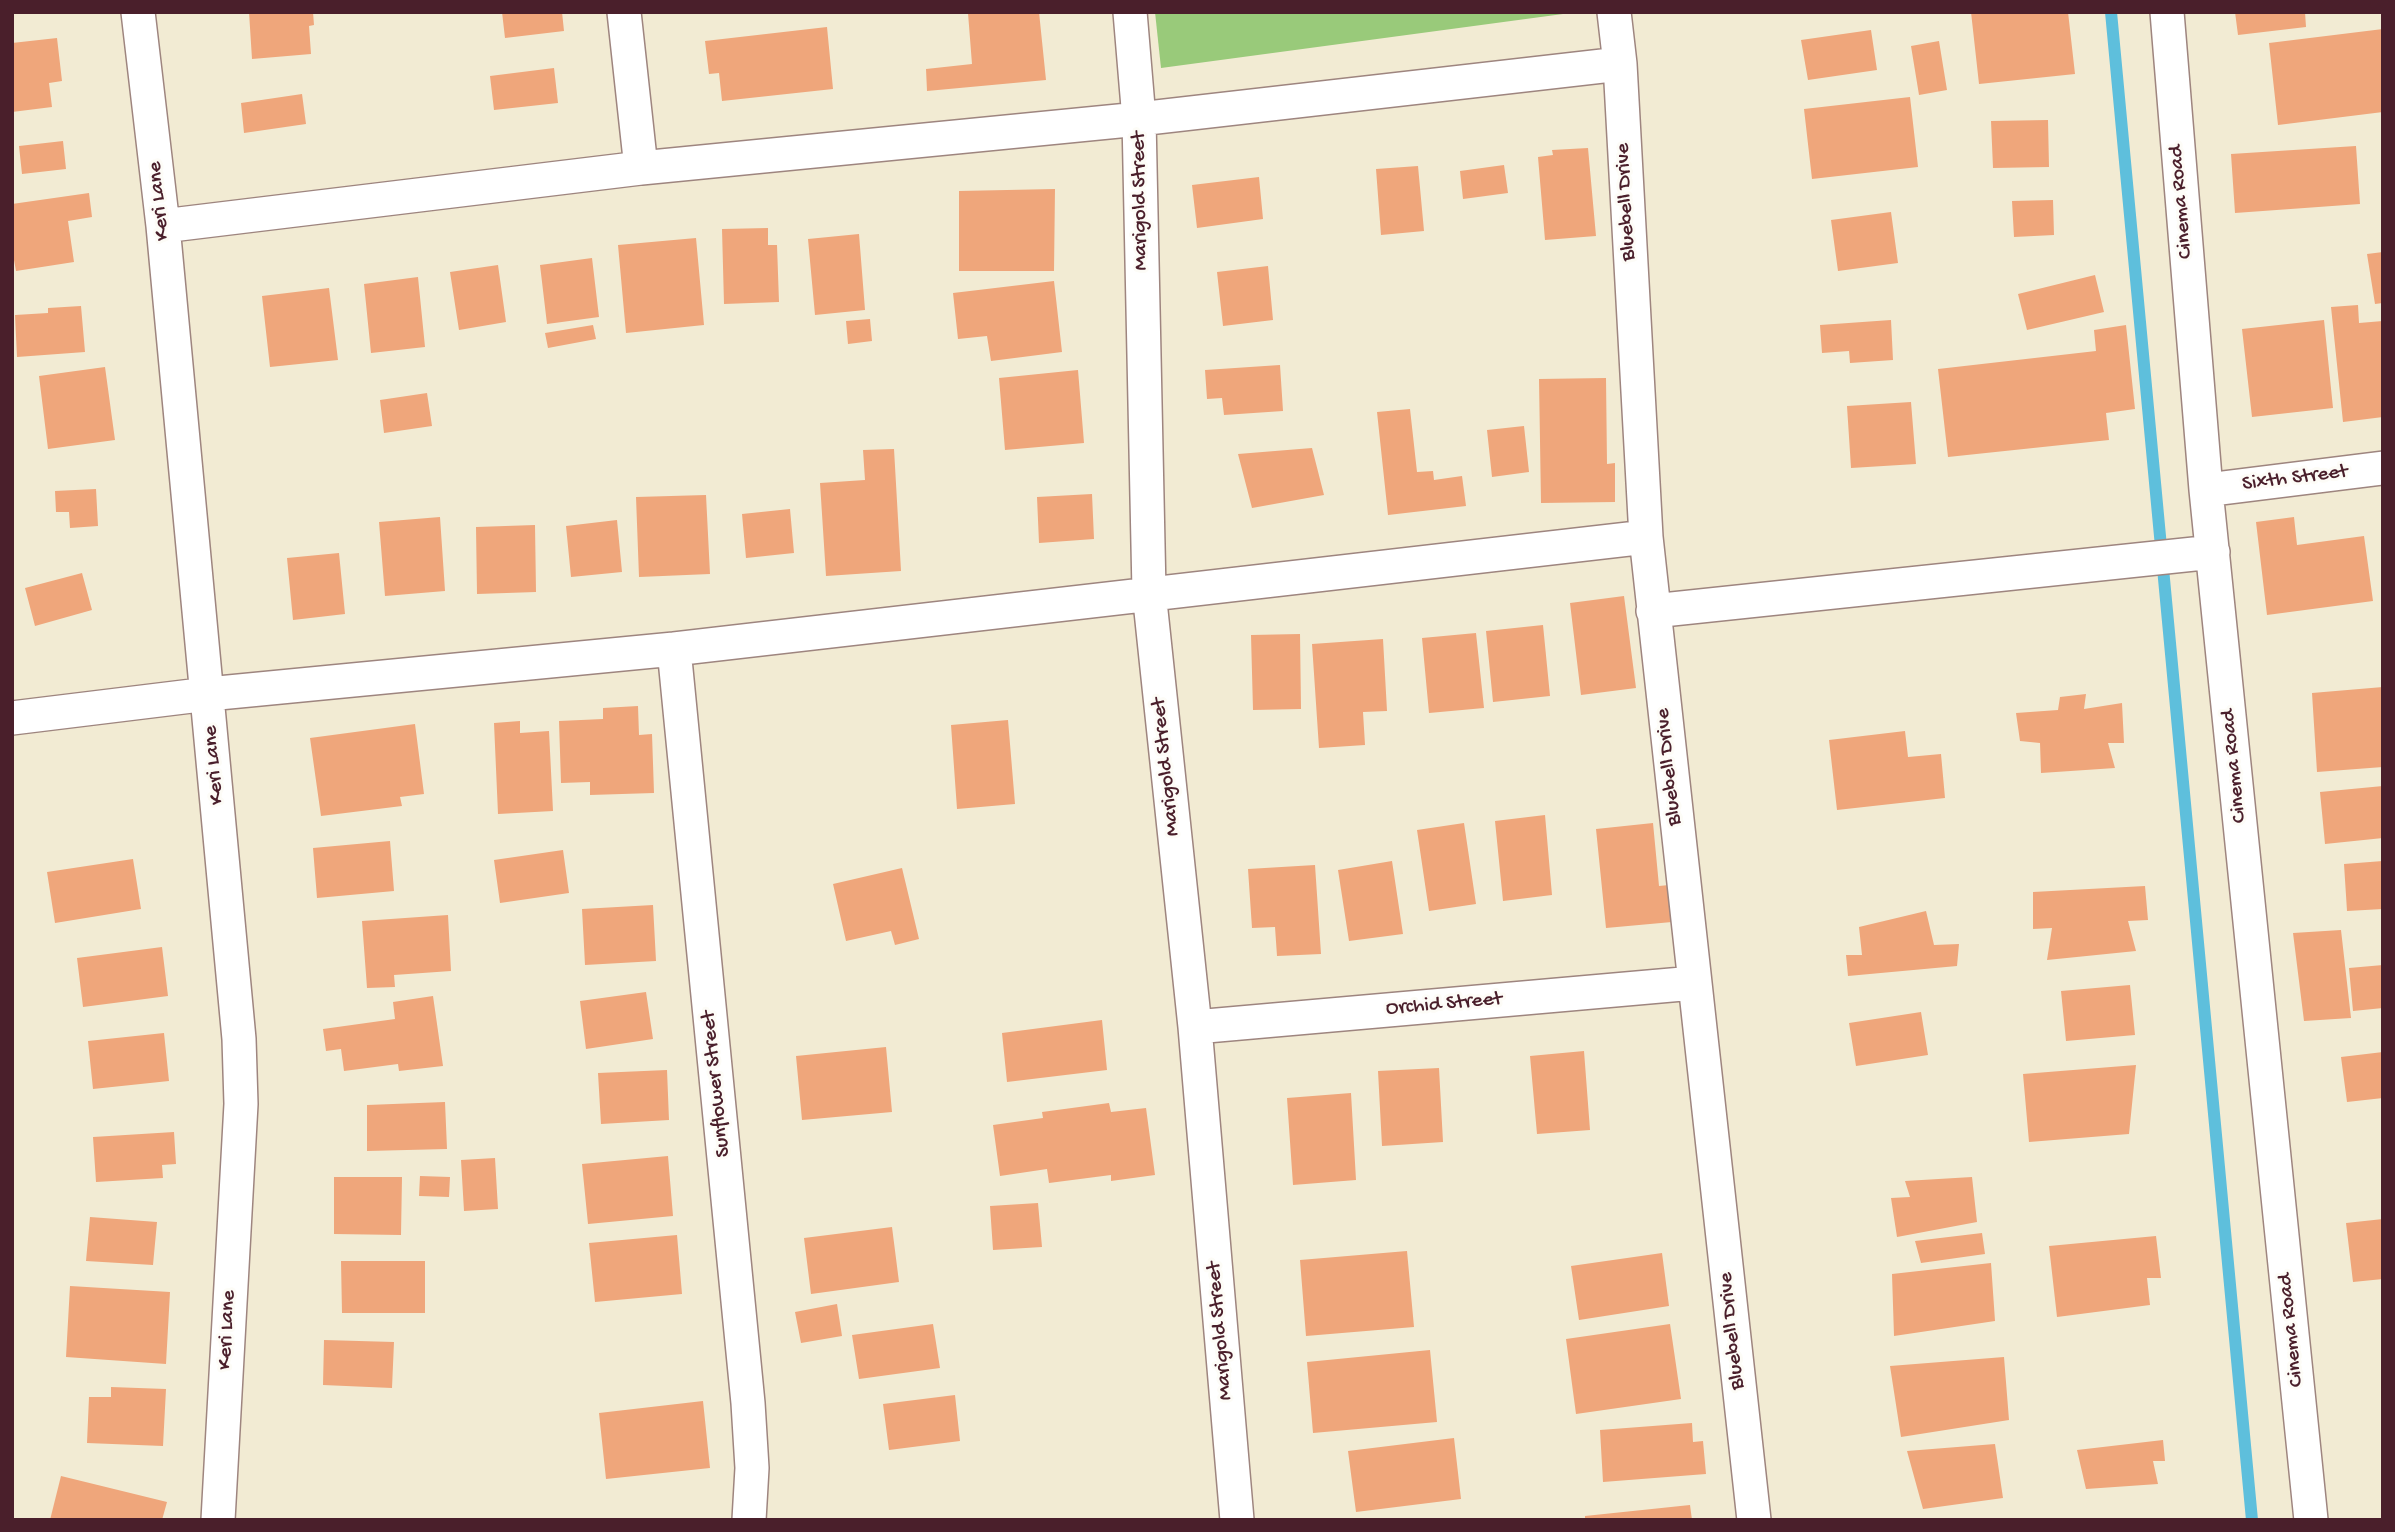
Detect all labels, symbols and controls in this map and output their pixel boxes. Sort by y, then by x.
street label: Marigold Street [1127,131,1155,271]
street label: Bluebell Drive [1611,142,1643,262]
street label: Cinema Road [2164,144,2200,260]
street label: Keri Lane [143,160,177,242]
street label: Sixth Street [2241,460,2349,498]
street label: Marigold Street [1147,697,1187,837]
street label: Bluebell Drive [1651,707,1689,827]
street label: Cinema Road [2217,708,2253,824]
street label: Keri Lane [199,724,231,806]
street label: Orchid Street [1385,987,1503,1023]
street label: Sunflower Street [697,1010,737,1158]
street label: Marigold Street [1202,1261,1240,1401]
street label: Bluebell Drive [1714,1271,1752,1391]
street label: Cinema Road [2274,1272,2310,1388]
street label: Keri Lane [213,1290,243,1370]

